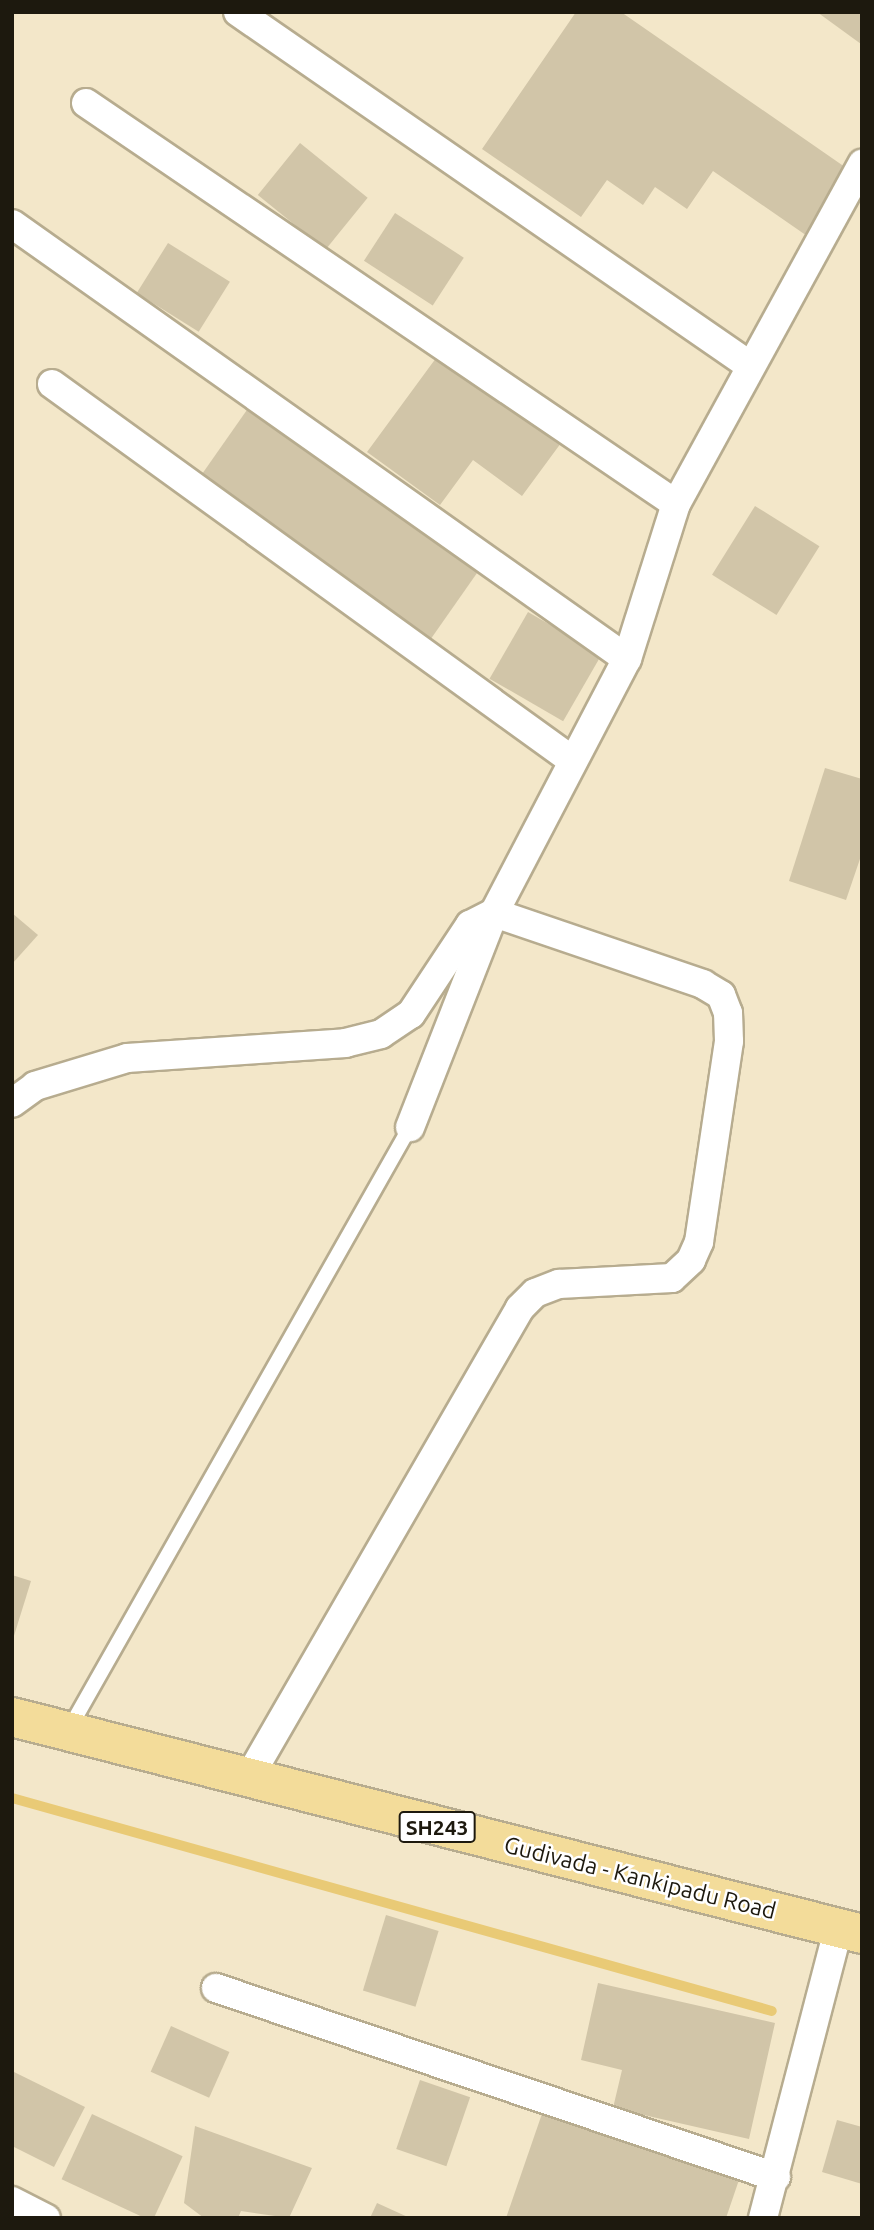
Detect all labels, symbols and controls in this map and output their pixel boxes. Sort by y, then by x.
road number: SH243 [398,1810,476,1844]
street label: Gudivada - Kankipadu Road [501,1831,779,1925]

